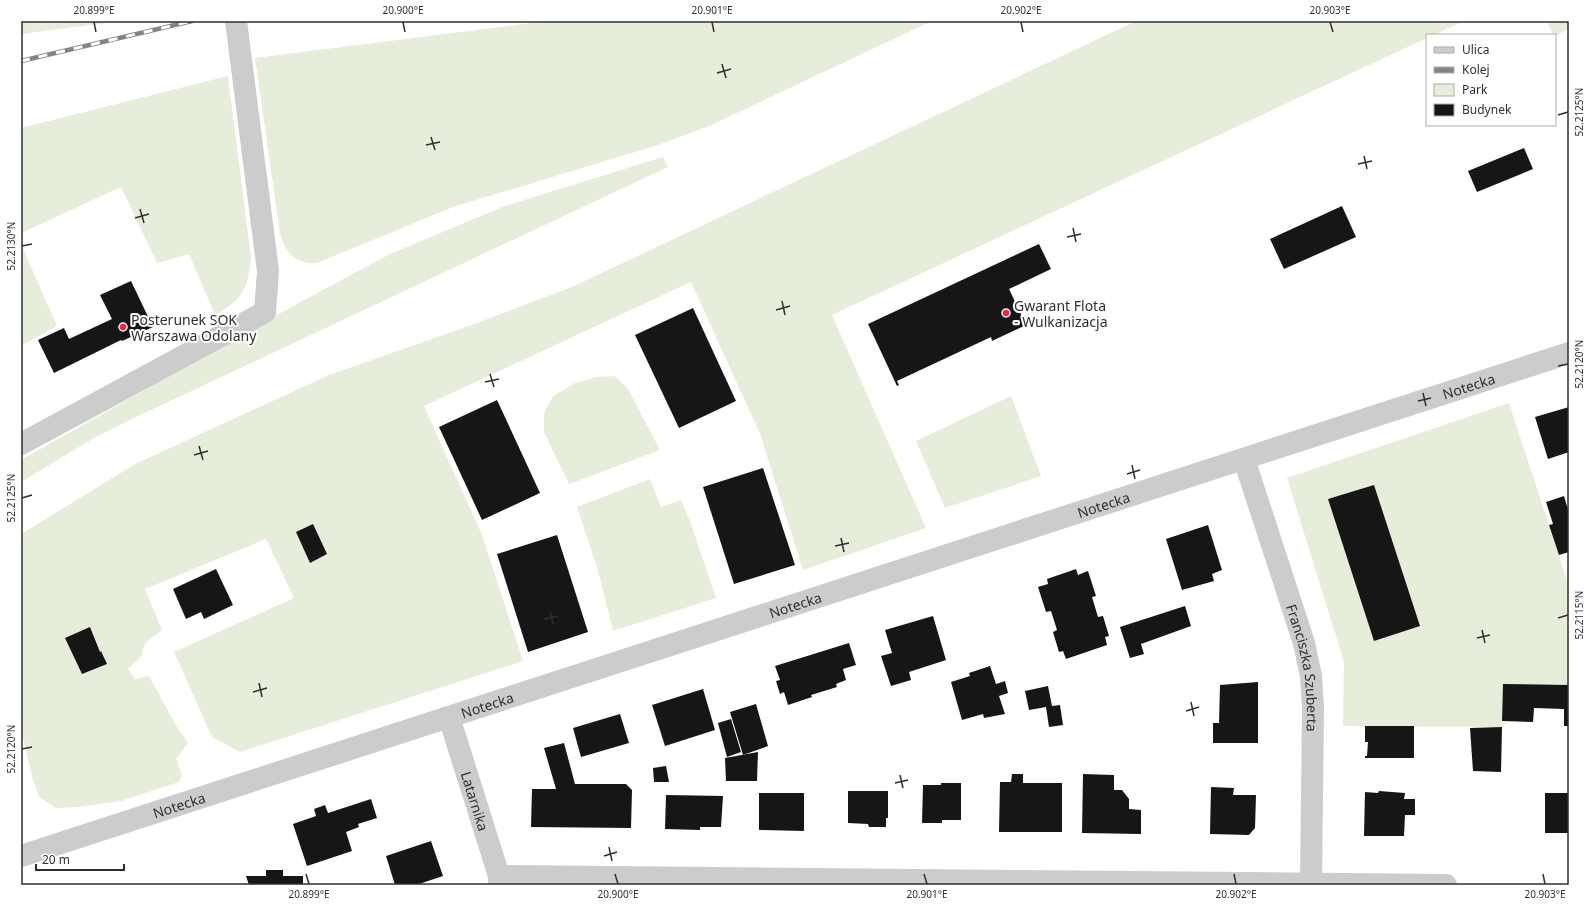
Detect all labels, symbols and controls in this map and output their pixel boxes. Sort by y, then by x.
text: 20.899°E [73,3,115,17]
text: 20.900°E [382,3,424,17]
text: 20.901°E [691,3,733,17]
text: 20.902°E [1000,3,1042,17]
text: 20.903°E [1309,3,1351,17]
legend [1426,34,1556,126]
text: Ulica [1462,41,1489,58]
text: Kolej [1462,61,1490,78]
text: Park [1462,81,1488,98]
text: 52.2125°N [1572,88,1586,136]
text: Budynek [1462,101,1512,118]
text: 52.2130°N [4,222,18,270]
place label: Gwarant Flota - Wulkanizacja [1014,296,1108,331]
marker: Gwarant Flota - Wulkanizacja [1001,308,1011,318]
place label: Posterunek SOK Warszawa Odolany [131,310,257,345]
marker: Posterunek SOK Warszawa Odolany [118,322,128,332]
text: 52.2120°N [1572,340,1586,388]
street label: Notecka [1440,368,1497,403]
text: 52.2125°N [4,474,18,522]
street label: Notecka [1075,487,1132,522]
street label: Notecka [766,587,824,622]
text: 52.2115°N [1572,591,1586,639]
street label: Franciszka Szuberta [1282,601,1323,732]
street label: Notecka [458,687,516,722]
text: 52.2120°N [4,725,18,773]
street label: Latarnika [457,769,494,833]
street label: Notecka [150,787,208,822]
scale bar [36,846,124,872]
text: 20 m [42,851,70,868]
text: 20.899°E [288,887,330,901]
text: 20.900°E [597,887,639,901]
text: 20.901°E [906,887,948,901]
text: 20.902°E [1215,887,1257,901]
text: 20.903°E [1524,887,1566,901]

